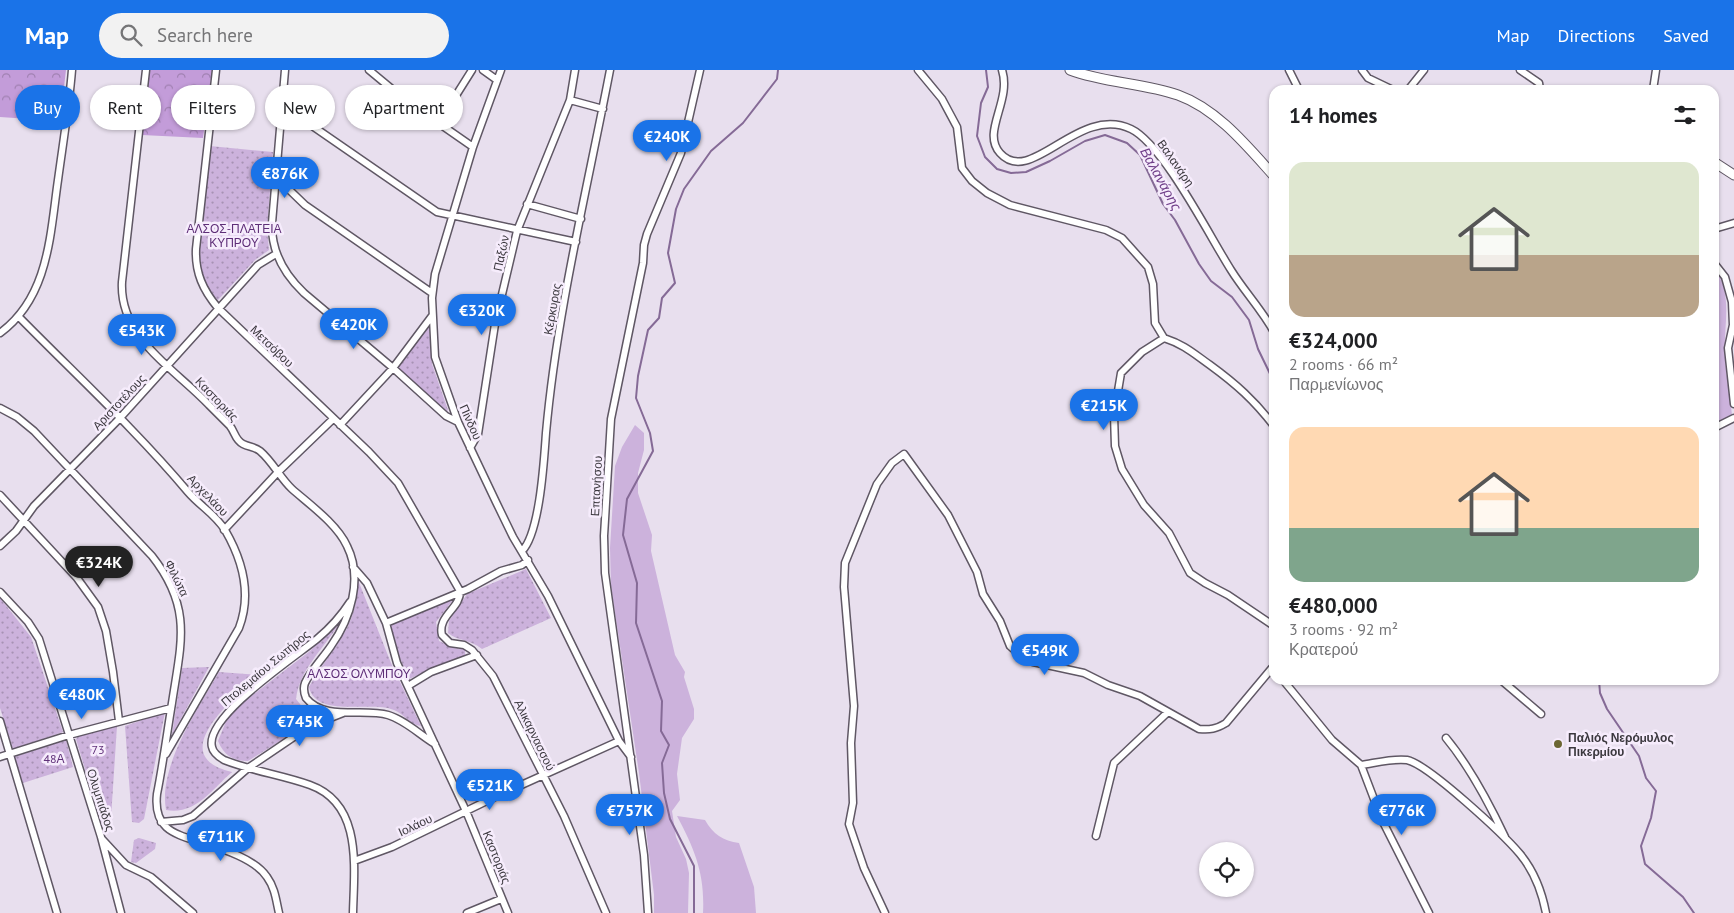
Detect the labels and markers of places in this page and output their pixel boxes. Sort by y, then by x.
pin: €240K [632,119,702,162]
pin: €876K [250,156,320,199]
pin: €320K [447,294,517,336]
pin: €420K [319,308,389,350]
pin: €543K [107,314,177,356]
pin: €215K [1069,388,1139,431]
pin: €324K [64,546,134,588]
pin: €549K [1010,634,1080,676]
pin: €480K [47,678,117,720]
pin: €745K [265,704,335,747]
place label: Παλιός Νερόμυλος Πικερμίου [1568,730,1674,759]
marker: Παλιός Νερόμυλος Πικερμίου [1552,738,1564,750]
pin: €521K [455,768,525,811]
pin: €757K [595,794,665,836]
pin: €776K [1367,794,1437,836]
pin: €711K [186,820,256,862]

